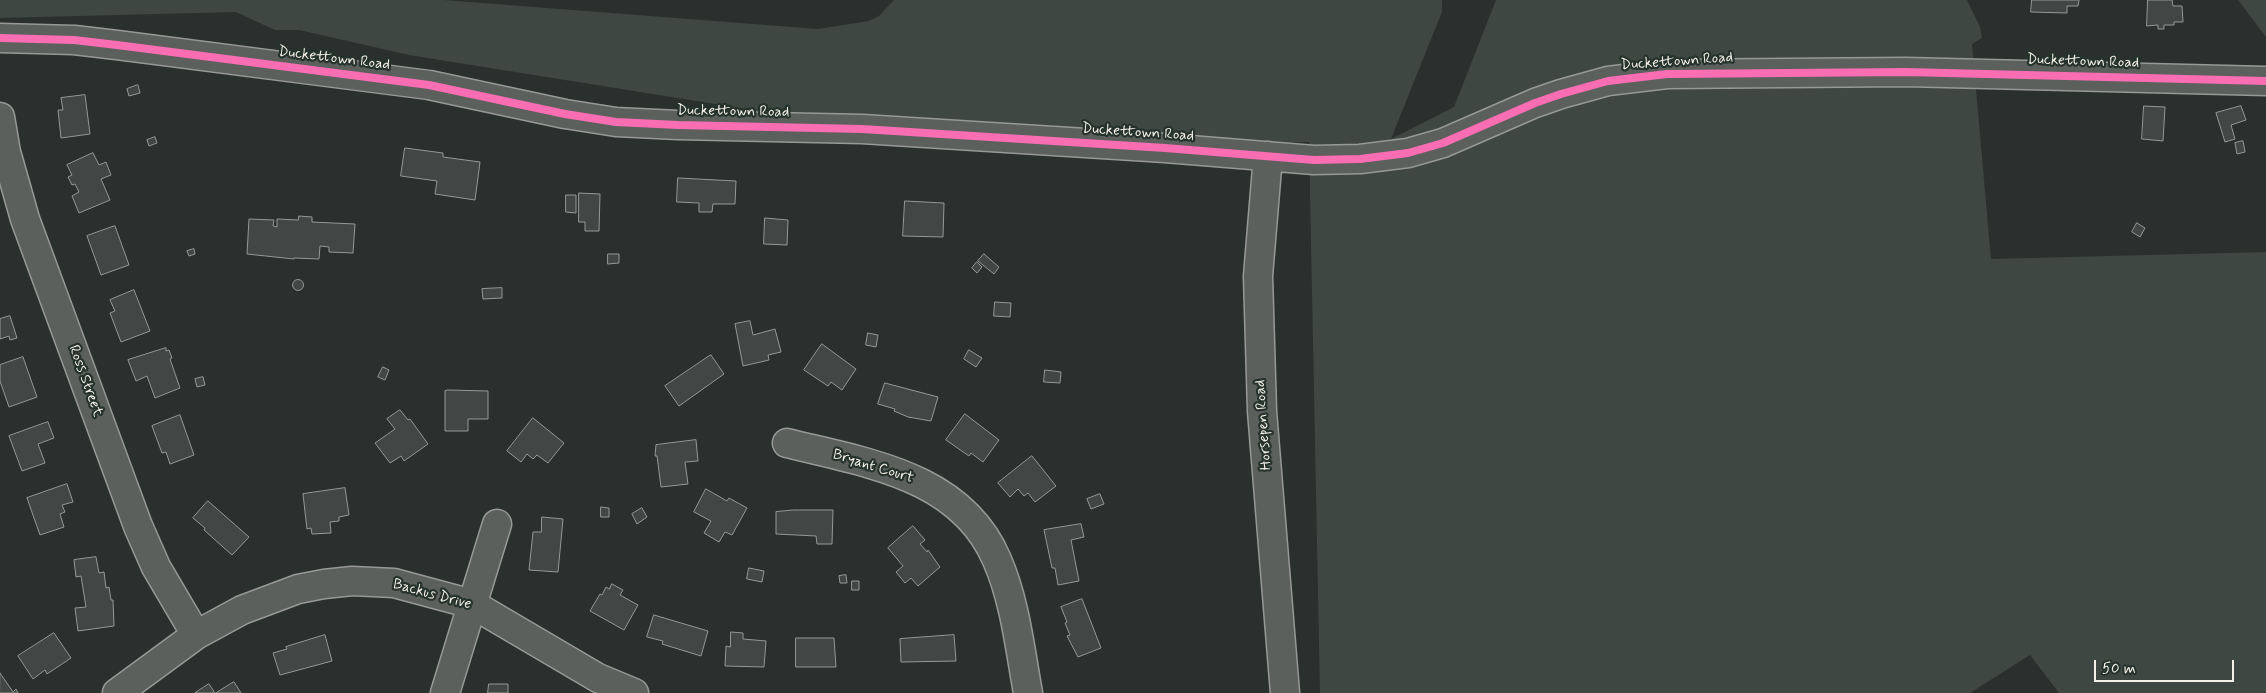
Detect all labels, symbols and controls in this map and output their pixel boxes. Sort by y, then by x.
street label: Duckettown Road [277,43,391,75]
street label: Duckettown Road [1620,49,1734,75]
street label: Duckettown Road [2026,51,2140,73]
street label: Duckettown Road [677,102,789,122]
street label: Duckettown Road [1081,120,1195,146]
street label: Ross Street [64,343,106,419]
street label: Horsepen Road [1252,379,1276,471]
street label: Bryant Court [830,446,916,488]
street label: Backus Drive [391,576,473,614]
scale bar [2096,650,2236,682]
text: 50 m [2102,659,2136,679]

